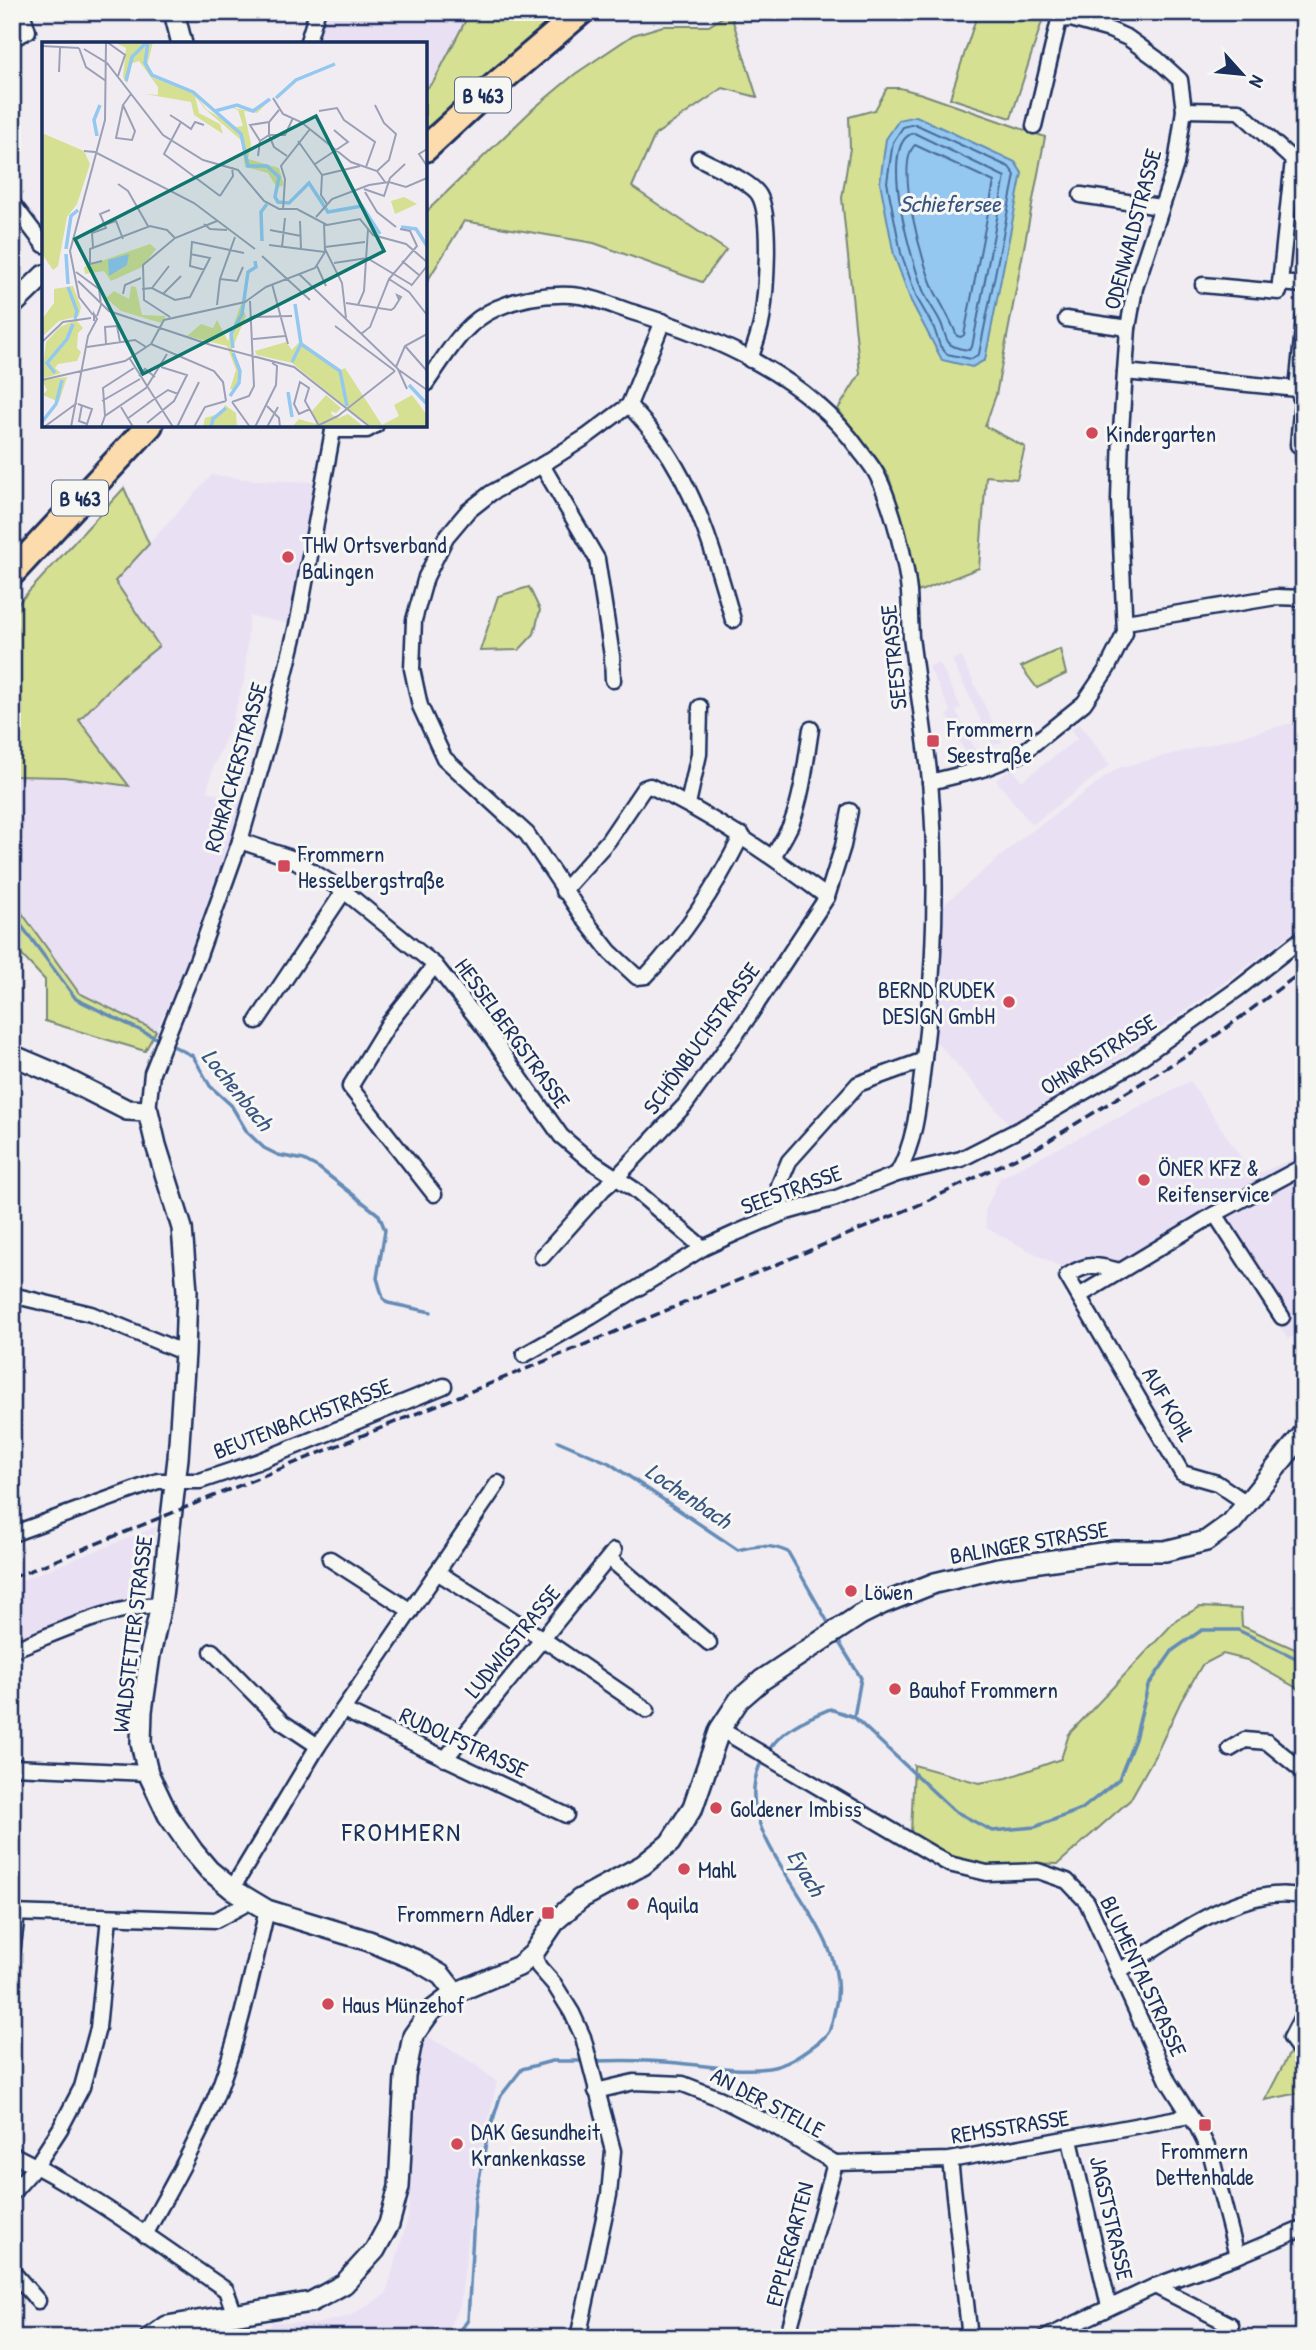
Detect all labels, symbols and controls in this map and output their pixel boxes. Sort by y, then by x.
north arrow [1208,38,1278,108]
inset map [42,42,427,427]
text: N [1243,71,1271,92]
road number: B 463 [455,78,511,112]
street label: ODENWALDSTRASSE [1096,145,1168,313]
water label: Schiefersee [899,187,1002,219]
place label: Kindergarten [1106,418,1216,449]
marker: Kindergarten [1084,425,1100,441]
road number: B 463 [52,480,108,516]
place label: THW Ortsverband Balingen [302,529,446,586]
marker: THW Ortsverband Balingen [280,549,296,565]
street label: SEESTRASSE [872,603,914,711]
street label: ROHRACKERSTRASSE [196,679,274,855]
place label: Frommern Seestraße [946,713,1033,770]
marker: Frommern Seestraße [925,733,941,749]
place label: Frommern Hesselbergstraße [297,838,445,895]
marker: Frommern Hesselbergstraße [276,858,292,874]
street label: HESSELBERGSTRASSE [448,952,578,1114]
street label: SCHÖNBUCHSTRASSE [635,956,767,1120]
place label: BERND RUDEK DESIGN GmbH [878,974,995,1031]
marker: BERND RUDEK DESIGN GmbH [1001,994,1017,1010]
street label: OHNRASTRASSE [1034,1006,1162,1102]
water label: Lochenbach [195,1041,282,1138]
place label: ÖNER KFZ & Reifenservice [1158,1152,1270,1209]
street label: SEESTRASSE [736,1156,846,1222]
marker: ÖNER KFZ & Reifenservice [1136,1172,1152,1188]
street label: AUF KOHL [1135,1361,1203,1447]
street label: BEUTENBACHSTRASSE [209,1370,395,1466]
water label: Lochenbach [640,1455,740,1536]
street label: BALINGER STRASSE [947,1513,1111,1571]
street label: WALDSTETTER STRASSE [105,1534,159,1734]
place label: Löwen [865,1576,913,1607]
street label: LUDWIGSTRASSE [457,1578,567,1704]
marker: Löwen [843,1583,859,1599]
place label: Bauhof Frommern [909,1674,1058,1705]
marker: Bauhof Frommern [887,1681,903,1697]
street label: RUDOLFSTRASSE [395,1699,533,1785]
place label: Goldener Imbiss [730,1793,862,1824]
marker: Goldener Imbiss [708,1800,724,1816]
district label: FROMMERN [341,1814,462,1849]
water label: Eyach [780,1843,834,1904]
place label: Mahl [698,1854,737,1885]
marker: Mahl [676,1861,692,1877]
place label: Aquila [647,1889,698,1920]
street label: BLUMENTALSTRASSE [1093,1891,1195,2061]
marker: Aquila [625,1896,641,1912]
place label: Frommern Adler [397,1898,534,1929]
marker: Frommern Adler [540,1905,556,1921]
place label: Haus Münzehof [342,1989,465,2020]
marker: Haus Münzehof [320,1996,336,2012]
street label: AN DER STELLE [706,2059,830,2145]
street label: REMSSTRASSE [949,2101,1071,2151]
place label: DAK Gesundheit Krankenkasse [471,2116,601,2173]
marker: Frommern Dettenhalde [1197,2117,1213,2133]
place label: Frommern Dettenhalde [1156,2135,1254,2192]
marker: DAK Gesundheit Krankenkasse [449,2136,465,2152]
street label: JAGSTSTRASSE [1083,2153,1141,2283]
street label: EPPLERGARTEN [758,2178,820,2310]

